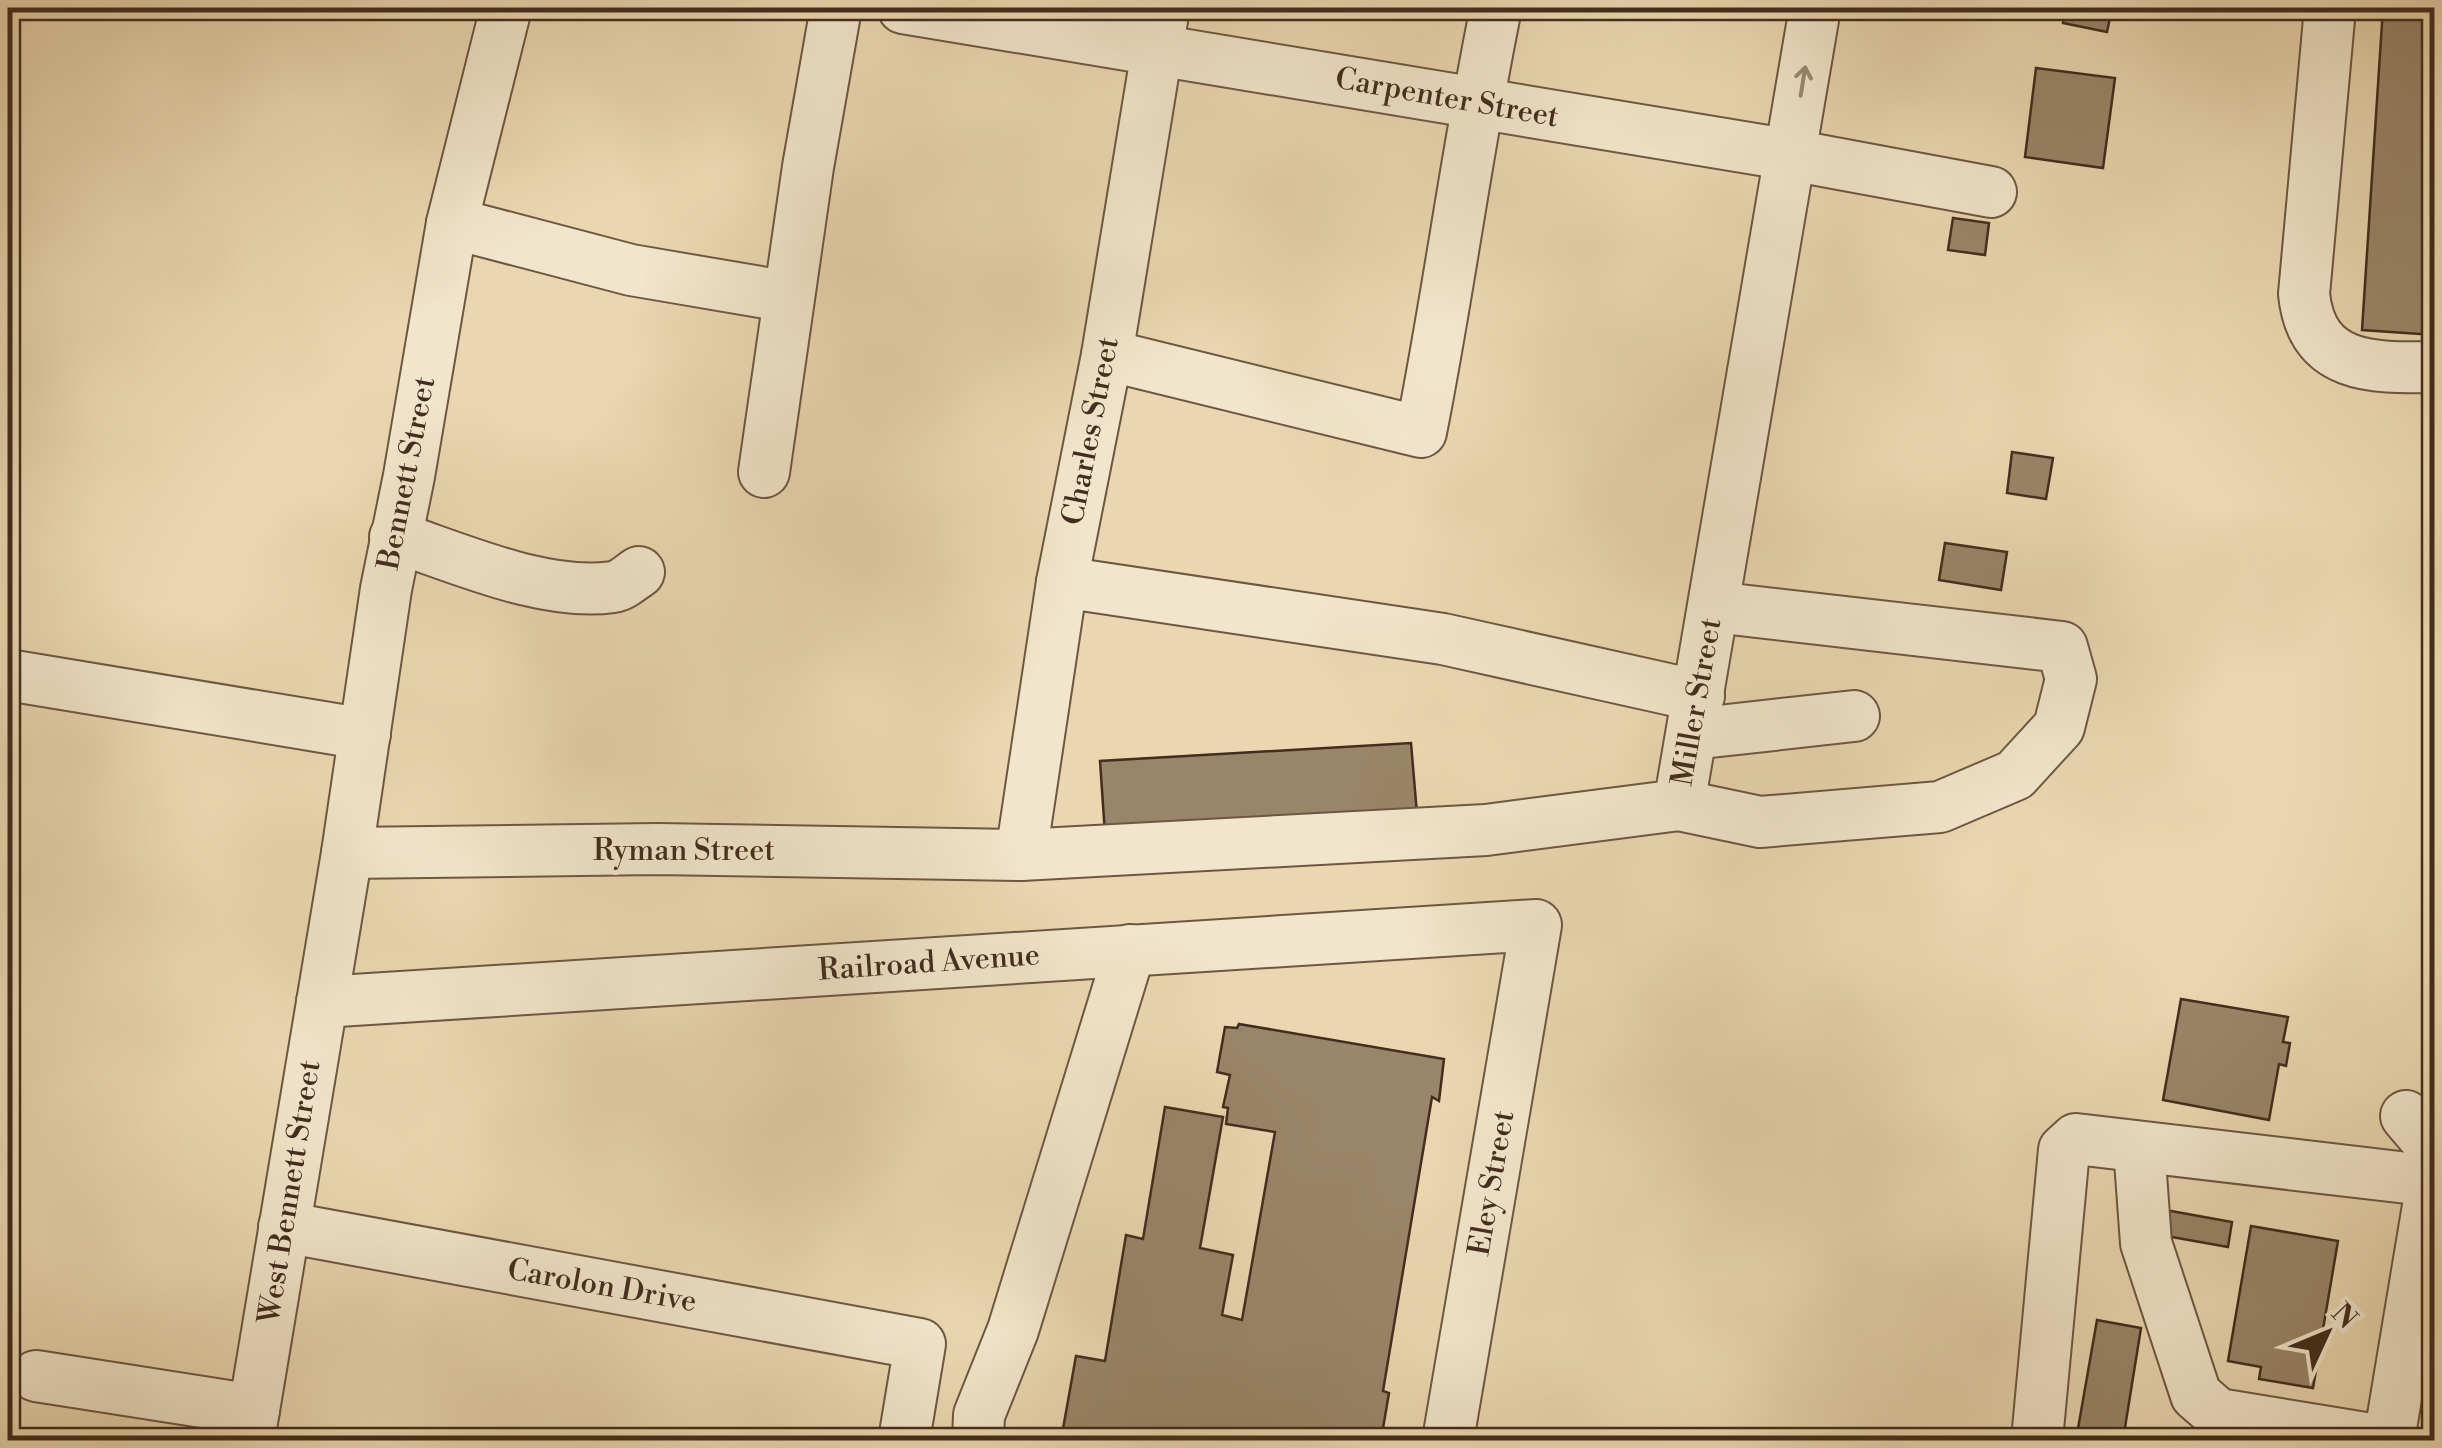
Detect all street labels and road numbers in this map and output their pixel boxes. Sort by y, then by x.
street label: Carpenter Street [1332,60,1562,136]
street label: Charles Street [1054,333,1128,528]
street label: Bennett Street [369,373,444,574]
street label: Miller Street [1664,615,1731,789]
street label: Ryman Street [593,832,775,870]
street label: Railroad Avenue [817,936,1041,990]
street label: West Bennett Street [250,1057,330,1328]
street label: Eley Street [1461,1107,1524,1259]
street label: Carolon Drive [504,1251,700,1321]

